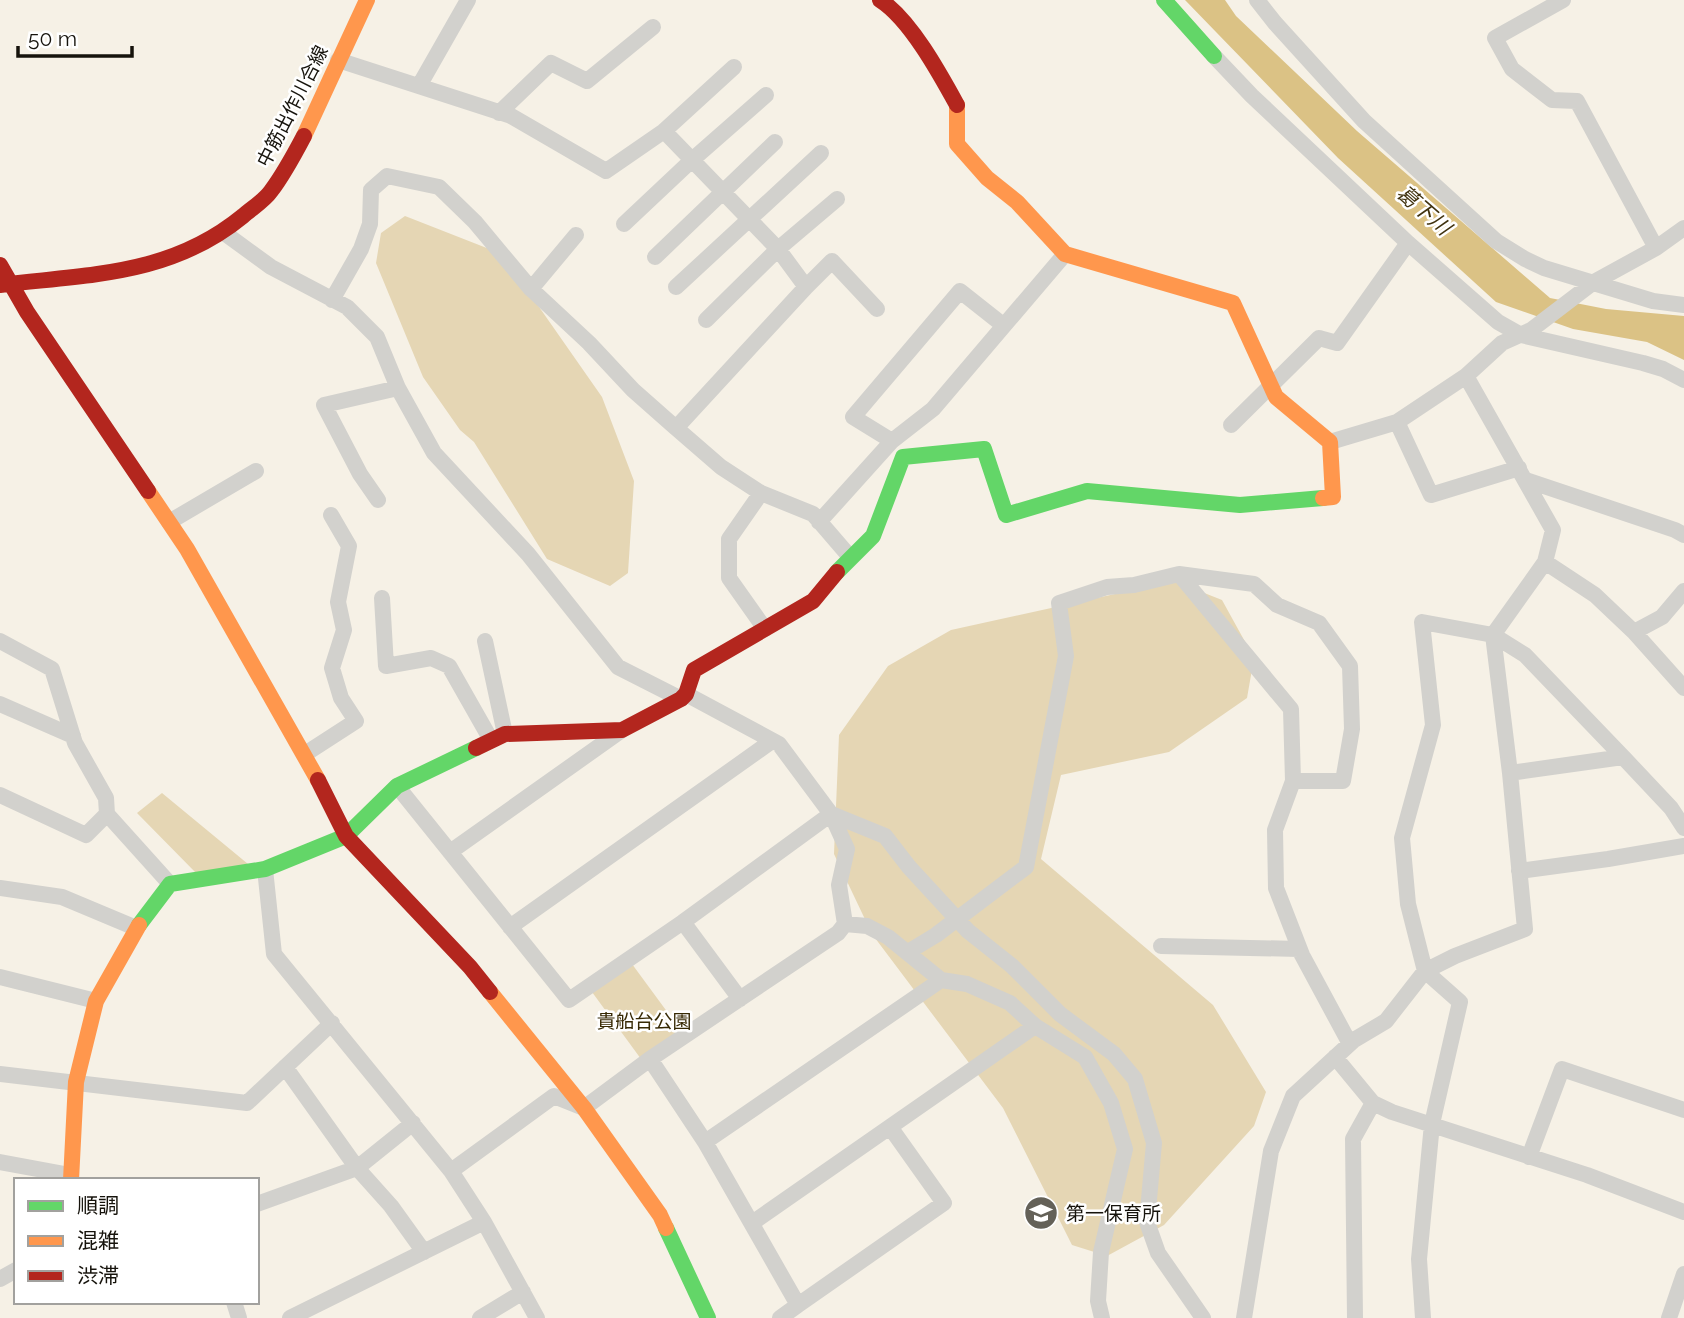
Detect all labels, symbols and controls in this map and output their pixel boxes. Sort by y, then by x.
scale bar [18,14,131,58]
text: 50 m [28,26,77,51]
street label: 中筋出作川合線 [252,42,332,170]
water label: 葛下川 [1392,180,1457,241]
park label: 貴船台公園 [596,1010,692,1032]
legend [14,1178,259,1304]
text: 順調 [77,1193,119,1218]
school or university icon: 第一保育所 [1022,1194,1060,1232]
place label: 第一保育所 [1066,1202,1161,1224]
text: 混雑 [77,1228,119,1253]
text: 渋滞 [77,1263,119,1288]

